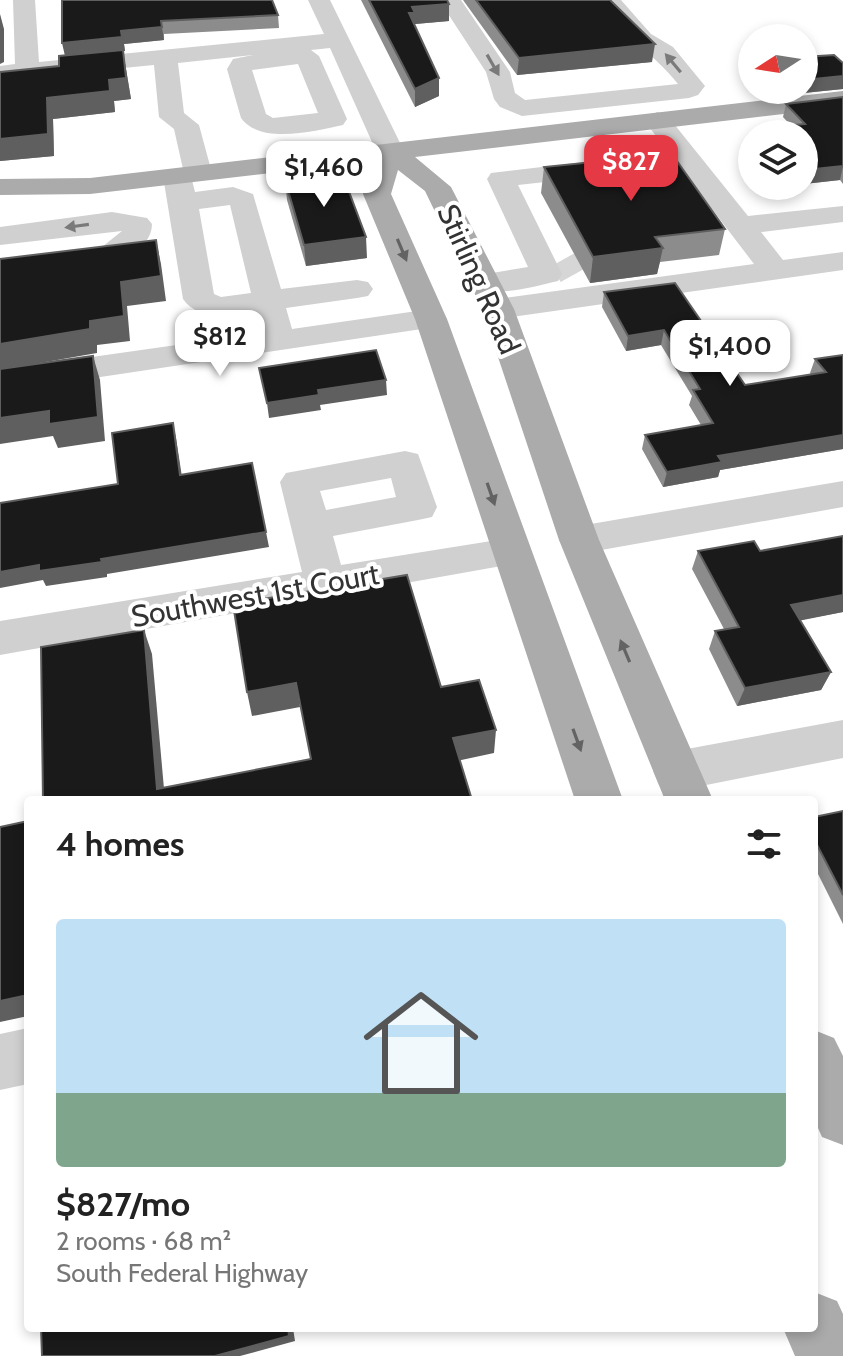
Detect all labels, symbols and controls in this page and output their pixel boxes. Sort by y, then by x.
north arrow [738,24,818,104]
map controls [738,24,818,200]
one-way arrow [665,53,682,73]
one-way arrow [485,54,499,76]
button: layers [738,120,818,200]
pin: $827 [584,135,678,203]
pin: $1,460 [259,141,389,209]
text: $827 [602,145,660,177]
text: $1,460 [284,151,364,183]
street label: Stirling Road [430,198,528,360]
one-way arrow [64,220,89,233]
one-way arrow [395,239,408,262]
pin: $812 [173,310,267,378]
text: $812 [193,320,247,352]
pin: $1,400 [665,320,795,388]
text: $1,400 [688,330,772,362]
one-way arrow [485,483,497,507]
street label: Southwest 1st Court [128,555,382,635]
one-way arrow [619,639,632,663]
one-way arrow [571,728,584,752]
icon: filters [742,822,786,866]
text: 4 homes [56,823,184,865]
icon: home [349,971,493,1115]
text: $827/mo [56,1183,190,1225]
text: 2 rooms · 68 m² [56,1225,231,1257]
text: South Federal Highway [56,1257,308,1289]

